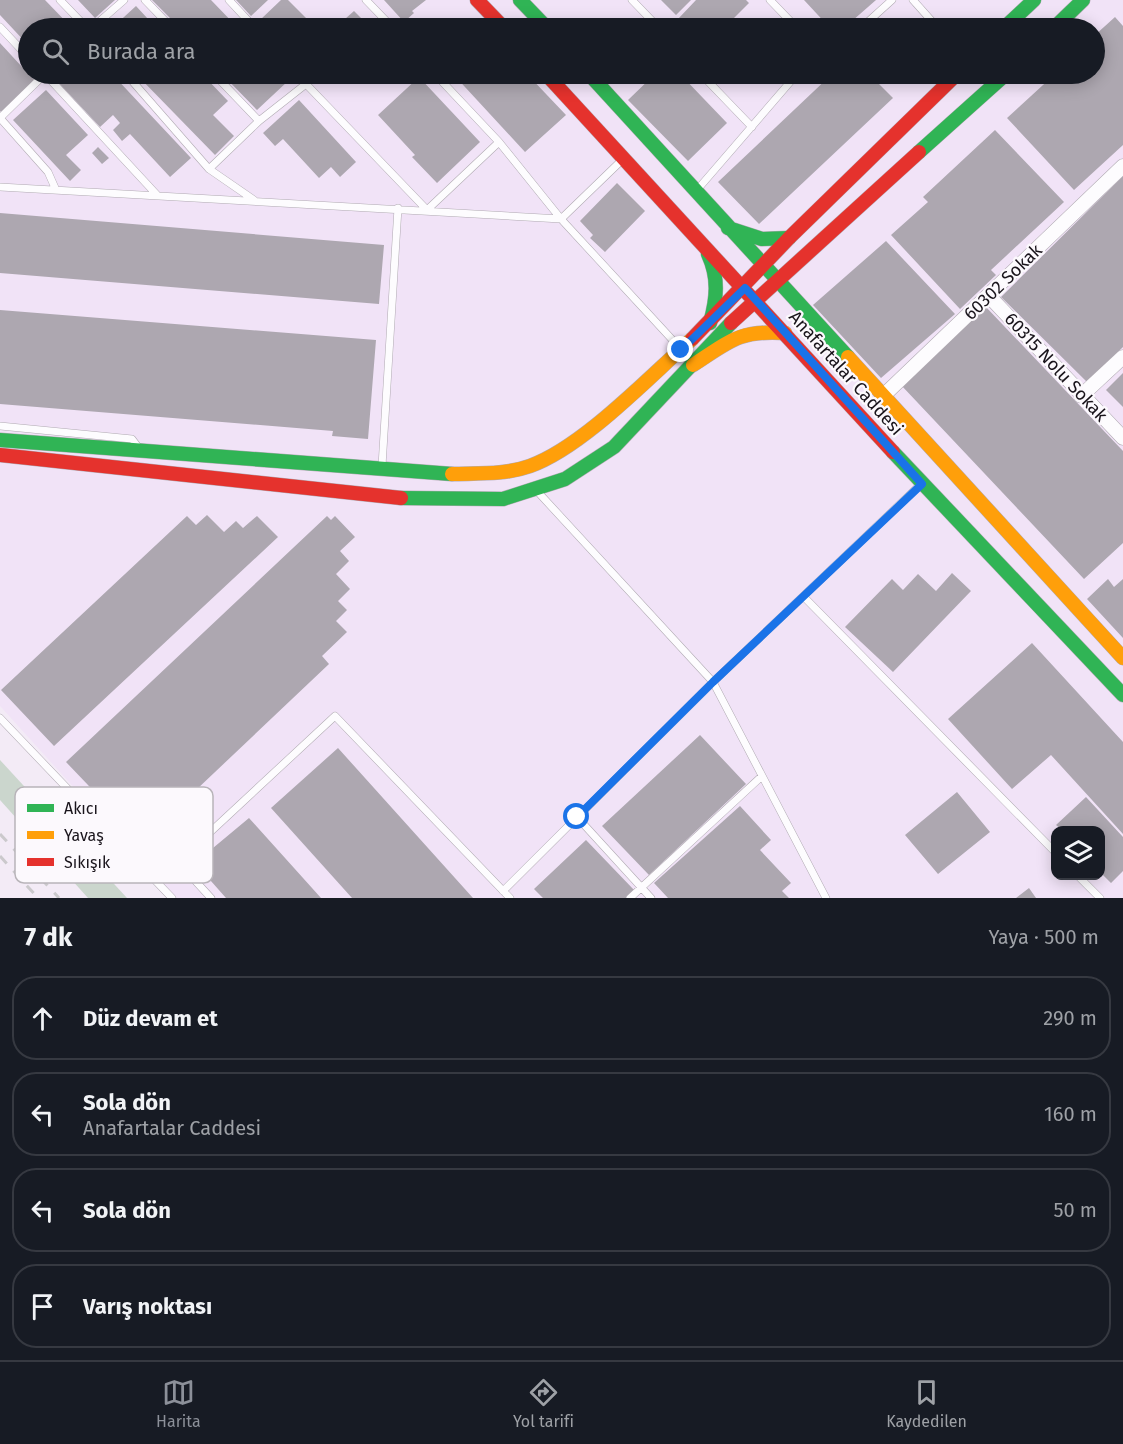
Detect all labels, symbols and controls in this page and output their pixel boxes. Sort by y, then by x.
search box [18,18,1105,84]
icon: search [39,35,72,68]
text: Burada ara [87,38,195,65]
street label: 60302 Sokak [959,239,1047,325]
street label: Anafartalar Caddesi [784,306,908,440]
street label: 60315 Nolu Sokak [1000,308,1113,427]
route end [667,336,693,362]
legend [15,787,213,883]
text: Akıcı [64,799,98,818]
route start [563,803,589,829]
text: Yavaş [64,826,104,846]
map controls [1051,826,1105,880]
button: layers [1051,826,1105,880]
text: Sıkışık [64,853,111,873]
text: 7 dk [24,922,72,953]
text: Yaya · 500 m [988,925,1099,949]
icon: ahead [26,1002,59,1035]
text: Düz devam et [83,1005,218,1032]
text: 290 m [1043,1006,1097,1030]
text: Sola dön [83,1089,171,1116]
icon: left [26,1098,59,1131]
text: 160 m [1044,1102,1097,1126]
text: Anafartalar Caddesi [83,1116,261,1140]
icon: left [26,1194,59,1227]
text: Sola dön [83,1197,171,1224]
text: 50 m [1053,1198,1097,1222]
icon: arrive [26,1290,59,1323]
text: Varış noktası [83,1293,212,1320]
tab: Harita [156,1376,201,1431]
tab: Yol tarifi [513,1376,574,1431]
tab: Kaydedilen [886,1376,967,1431]

